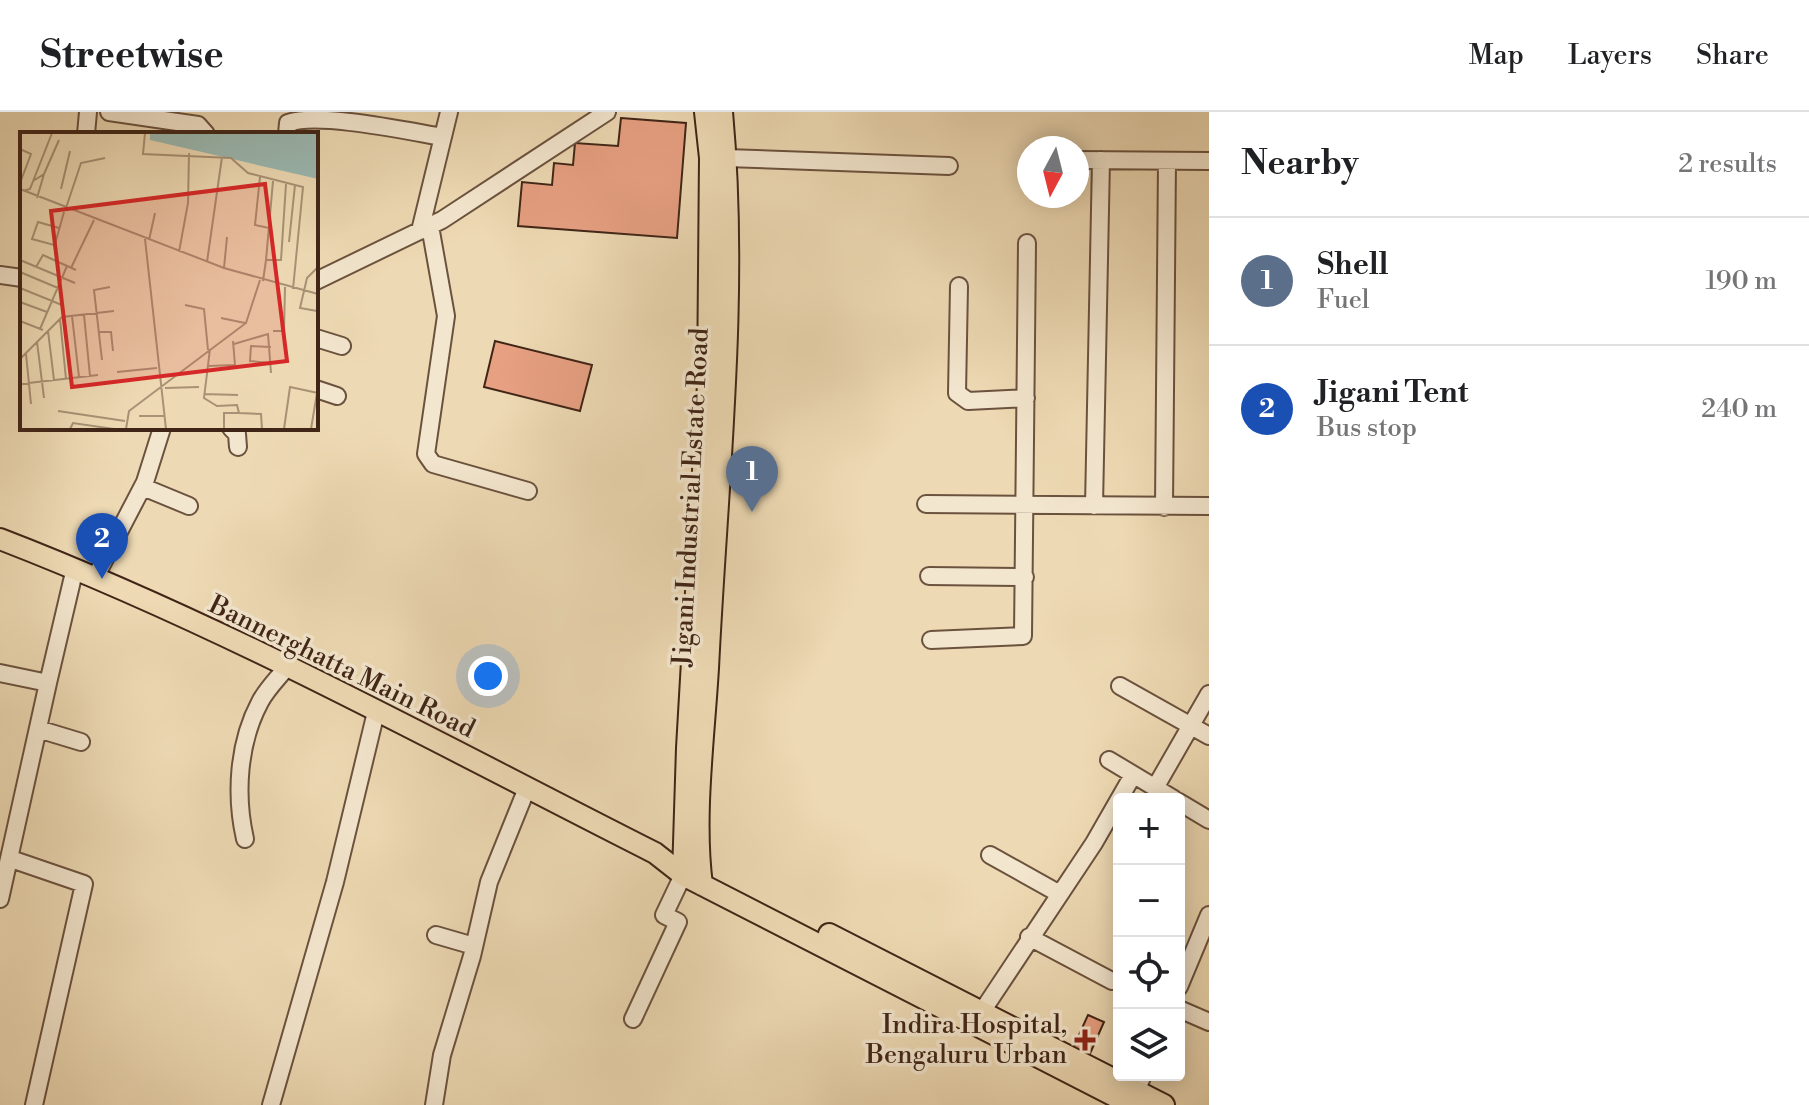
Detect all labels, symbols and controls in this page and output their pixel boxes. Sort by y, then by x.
text: Streetwise [40,32,224,79]
text: Map [1469,38,1524,73]
text: Layers [1568,38,1652,73]
text: Share [1696,38,1769,73]
inset map [20,132,318,430]
north arrow [1017,136,1089,208]
text: Nearby [1241,143,1359,185]
text: 2 results [1678,148,1777,180]
text: Shell [1317,246,1389,284]
text: 1 [1261,265,1273,297]
text: 190 m [1706,265,1777,297]
text: Fuel [1317,284,1370,316]
street label: Jigani Industrial Estate Road [666,327,716,668]
text: Jigani Tent [1317,374,1468,412]
text: 2 [1259,393,1275,425]
text: 240 m [1701,393,1777,425]
text: Bus stop [1317,412,1417,444]
pin: 1 [726,446,778,512]
pin: 2 [76,513,128,579]
street label: Bannerghatta Main Road [203,588,480,745]
your location [468,656,508,696]
map controls [1113,793,1185,1081]
button: + [1113,793,1185,865]
button: − [1113,865,1185,937]
button: locate [1113,937,1185,1009]
place label: Indira Hospital, Bengaluru Urban [865,1009,1067,1071]
button: layers [1113,1009,1185,1081]
marker: Indira Hospital, Bengaluru Urban [1074,1029,1096,1051]

